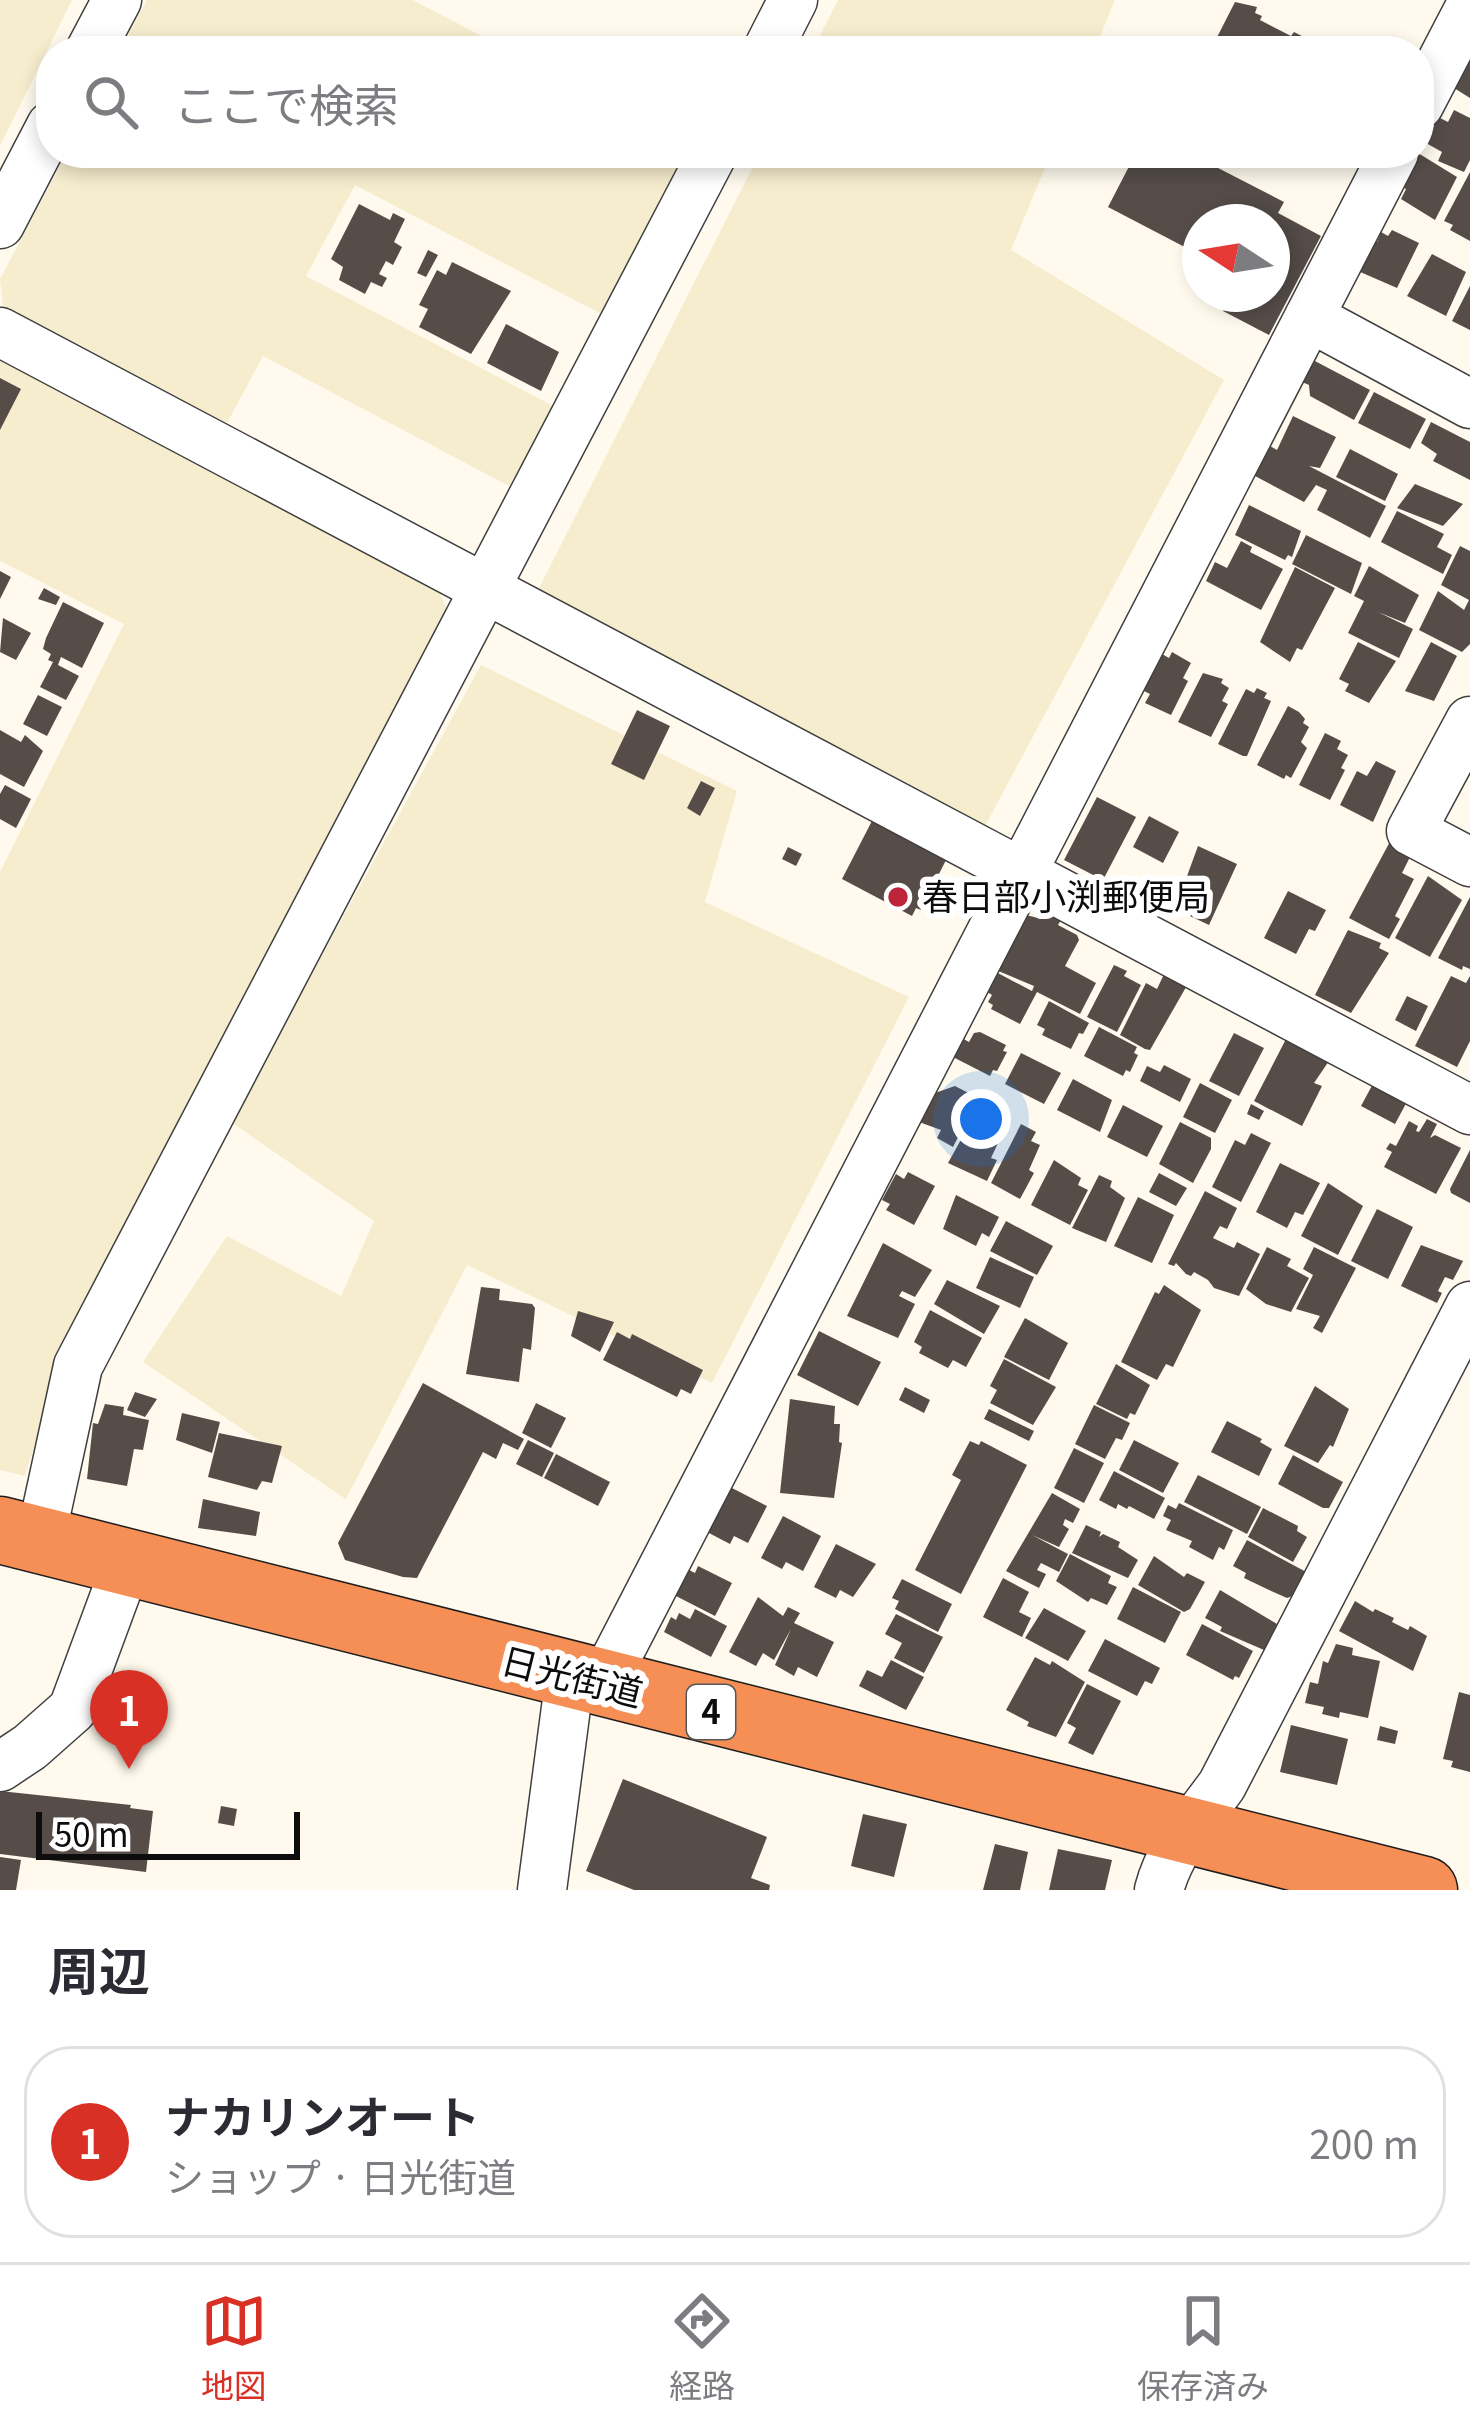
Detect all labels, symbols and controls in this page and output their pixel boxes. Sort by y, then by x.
search box [36,36,1434,168]
icon: search [78,69,144,135]
text: ここで検索 [174,70,399,135]
north arrow [1182,204,1290,312]
place label: 春日部小渕郵便局 [922,868,1210,920]
marker: 春日部小渕郵便局 [885,884,911,910]
your location [951,1089,1011,1149]
street label: 日光街道 [497,1631,649,1717]
pin: 1 [90,1670,168,1769]
road number: 4 [687,1685,735,1739]
scale bar [36,1806,300,1859]
text: 50 m [54,1809,129,1857]
text: 周辺 [48,1931,150,2005]
text: ナカリンオート [165,2082,480,2147]
text: 1 [78,2114,102,2170]
text: 200 m [1309,2114,1419,2170]
text: ショップ · 日光街道 [165,2147,516,2203]
tab: 地図 [201,2288,267,2408]
tab: 経路 [669,2288,735,2408]
tab: 保存済み [1137,2288,1269,2408]

